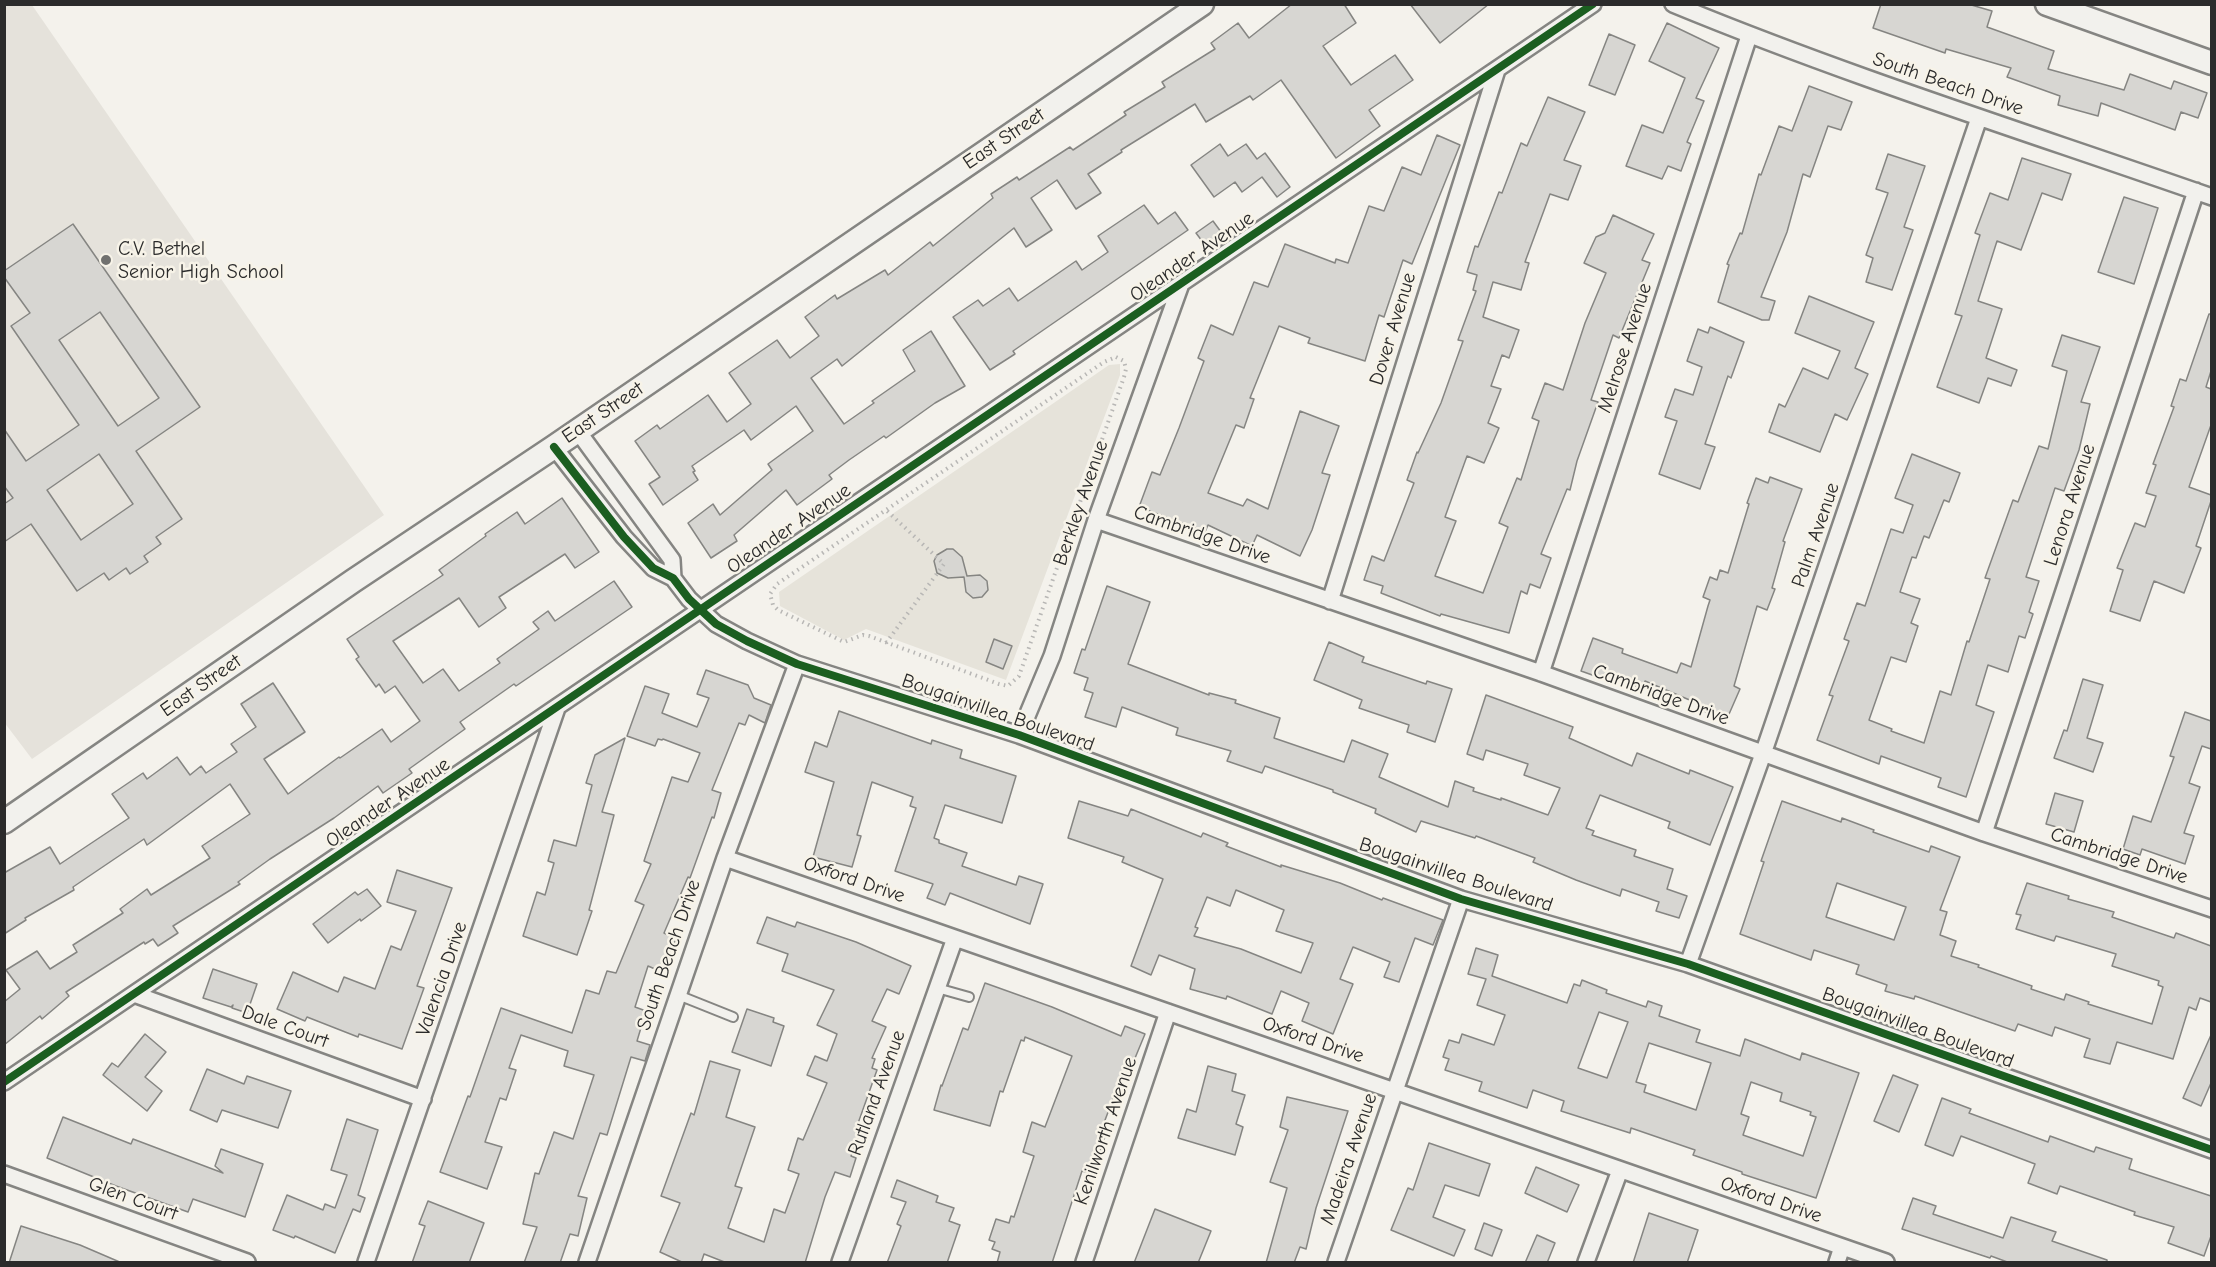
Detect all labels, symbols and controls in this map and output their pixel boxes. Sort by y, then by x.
street label: South Beach Drive [1870,47,2026,121]
street label: East Street [959,103,1049,175]
street label: Oleander Avenue [1125,207,1259,307]
place label: C.V. Bethel Senior High School [118,237,284,284]
marker: C.V. Bethel Senior High School [99,253,113,267]
street label: Dover Avenue [1365,270,1421,388]
street label: Melrose Avenue [1593,280,1657,416]
street label: East Street [558,377,648,449]
street label: Berkley Avenue [1048,437,1114,569]
street label: Lenora Avenue [2039,441,2101,569]
street label: Oleander Avenue [722,479,856,579]
street label: Palm Avenue [1787,479,1845,591]
street label: Cambridge Drive [1130,500,1274,570]
street label: East Street [156,649,246,723]
street label: Cambridge Drive [1590,659,1732,731]
street label: Bougainvillea Boulevard [898,669,1098,757]
street label: Oleander Avenue [321,753,455,853]
street label: Cambridge Drive [2047,822,2191,890]
street label: Bougainvillea Boulevard [1356,832,1556,918]
street label: Oxford Drive [800,851,908,909]
street label: South Beach Drive [632,877,706,1033]
street label: Valencia Drive [411,919,473,1039]
street label: Bougainvillea Boulevard [1819,982,2017,1074]
street label: Dale Court [238,1000,332,1054]
street label: Oxford Drive [1259,1011,1367,1069]
street label: Rutland Avenue [843,1027,911,1159]
street label: Kenilworth Avenue [1069,1054,1143,1208]
street label: Madeira Avenue [1315,1090,1383,1228]
street label: Oxford Drive [1717,1171,1825,1229]
street label: Glen Court [85,1172,181,1226]

